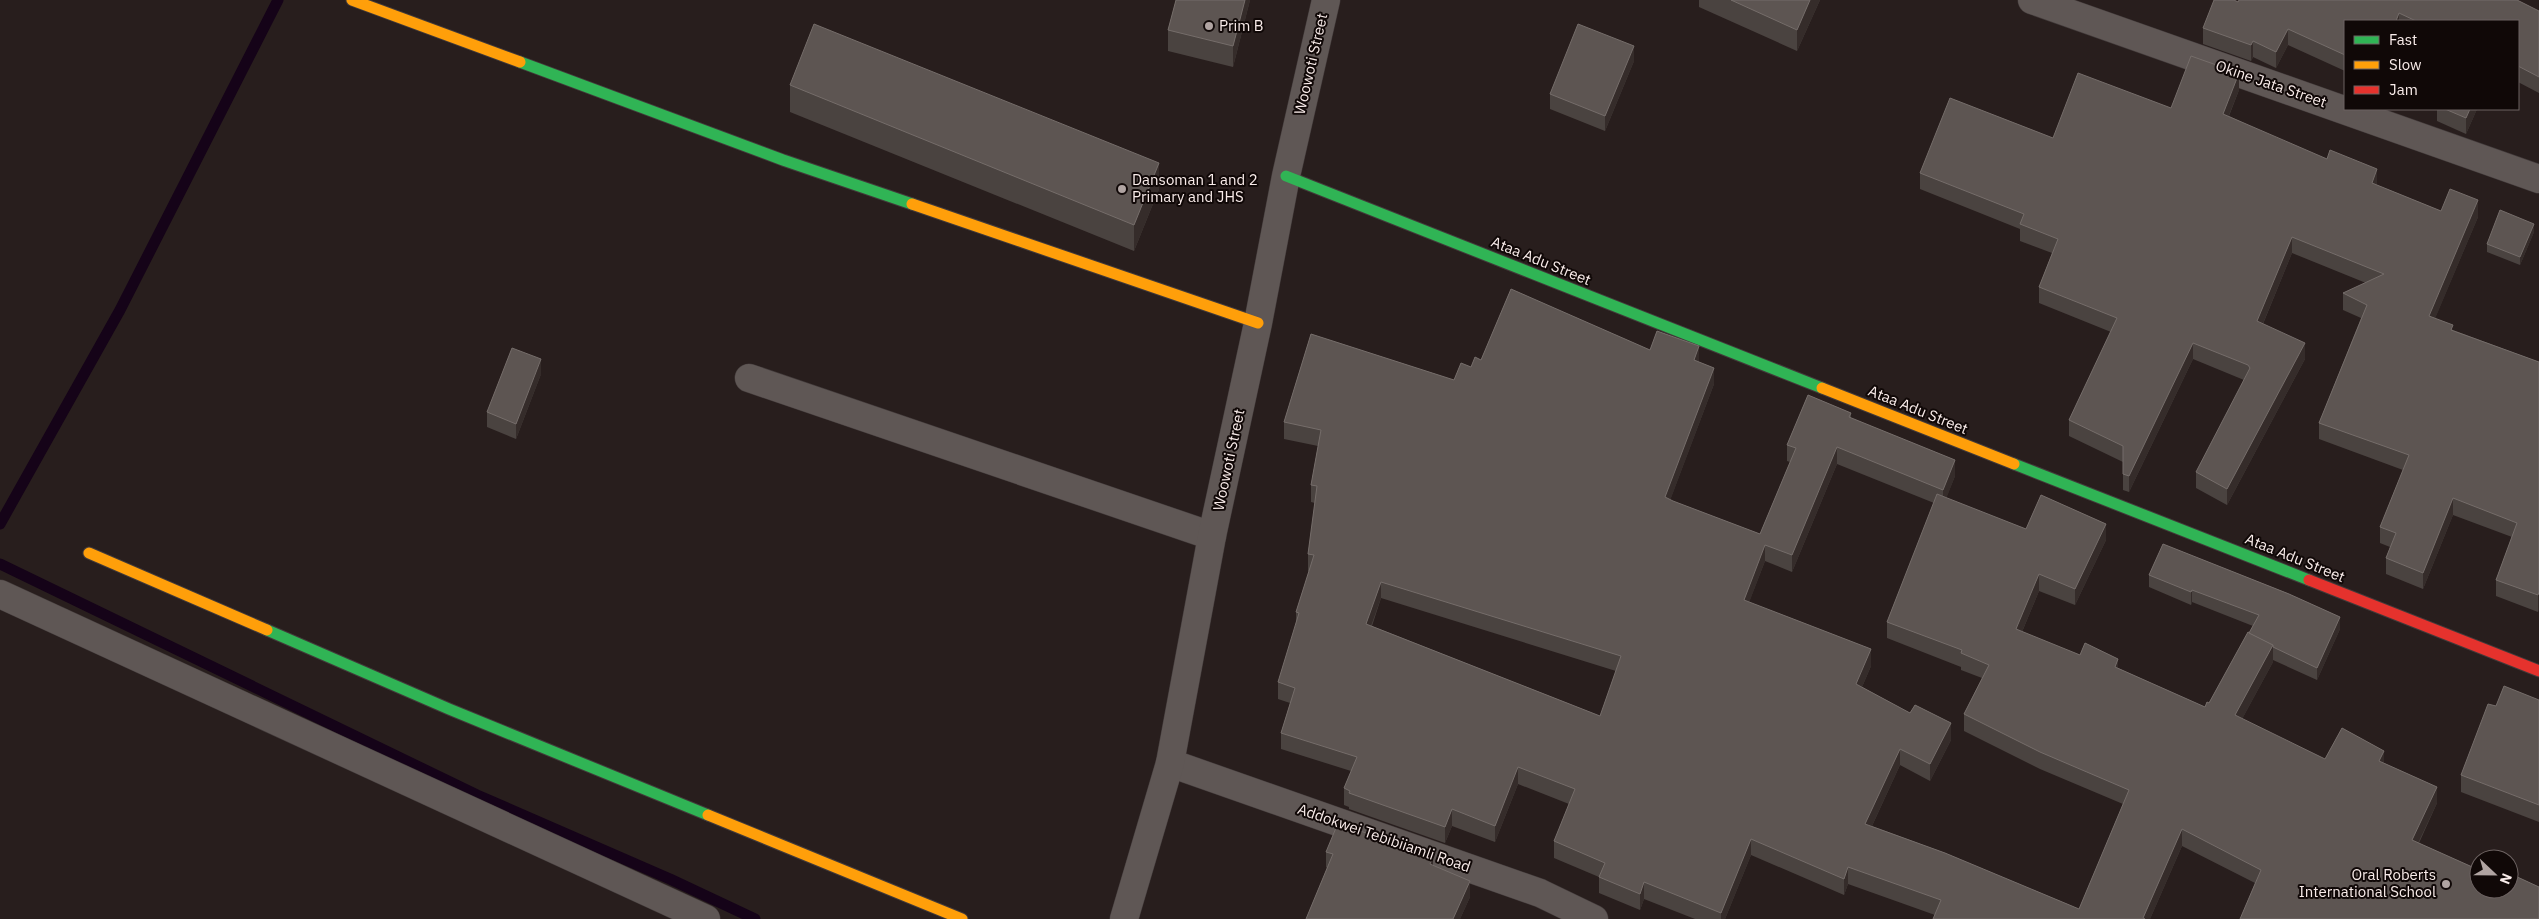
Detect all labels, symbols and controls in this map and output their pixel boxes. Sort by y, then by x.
street label: Woowoti Street [1290,11,1331,116]
place label: Prim B [1219,16,1264,35]
marker: Prim B [1203,20,1215,32]
legend [2344,20,2519,110]
text: Fast [2389,30,2417,49]
text: Slow [2389,55,2422,74]
street label: Okine Jata Street [2213,56,2329,111]
text: Jam [2389,80,2418,99]
place label: Dansoman 1 and 2 Primary and JHS [1132,170,1258,206]
marker: Dansoman 1 and 2 Primary and JHS [1116,183,1128,195]
street label: Ataa Adu Street [1489,232,1594,289]
street label: Ataa Adu Street [1866,381,1971,438]
street label: Woowoti Street [1208,407,1249,512]
street label: Ataa Adu Street [2243,529,2348,586]
street label: Addokwei Tebibiiamli Road [1295,799,1473,876]
north arrow [2469,849,2519,899]
place label: Oral Roberts International School [2299,865,2436,901]
text: N [2496,871,2516,887]
marker: Oral Roberts International School [2440,878,2452,890]

